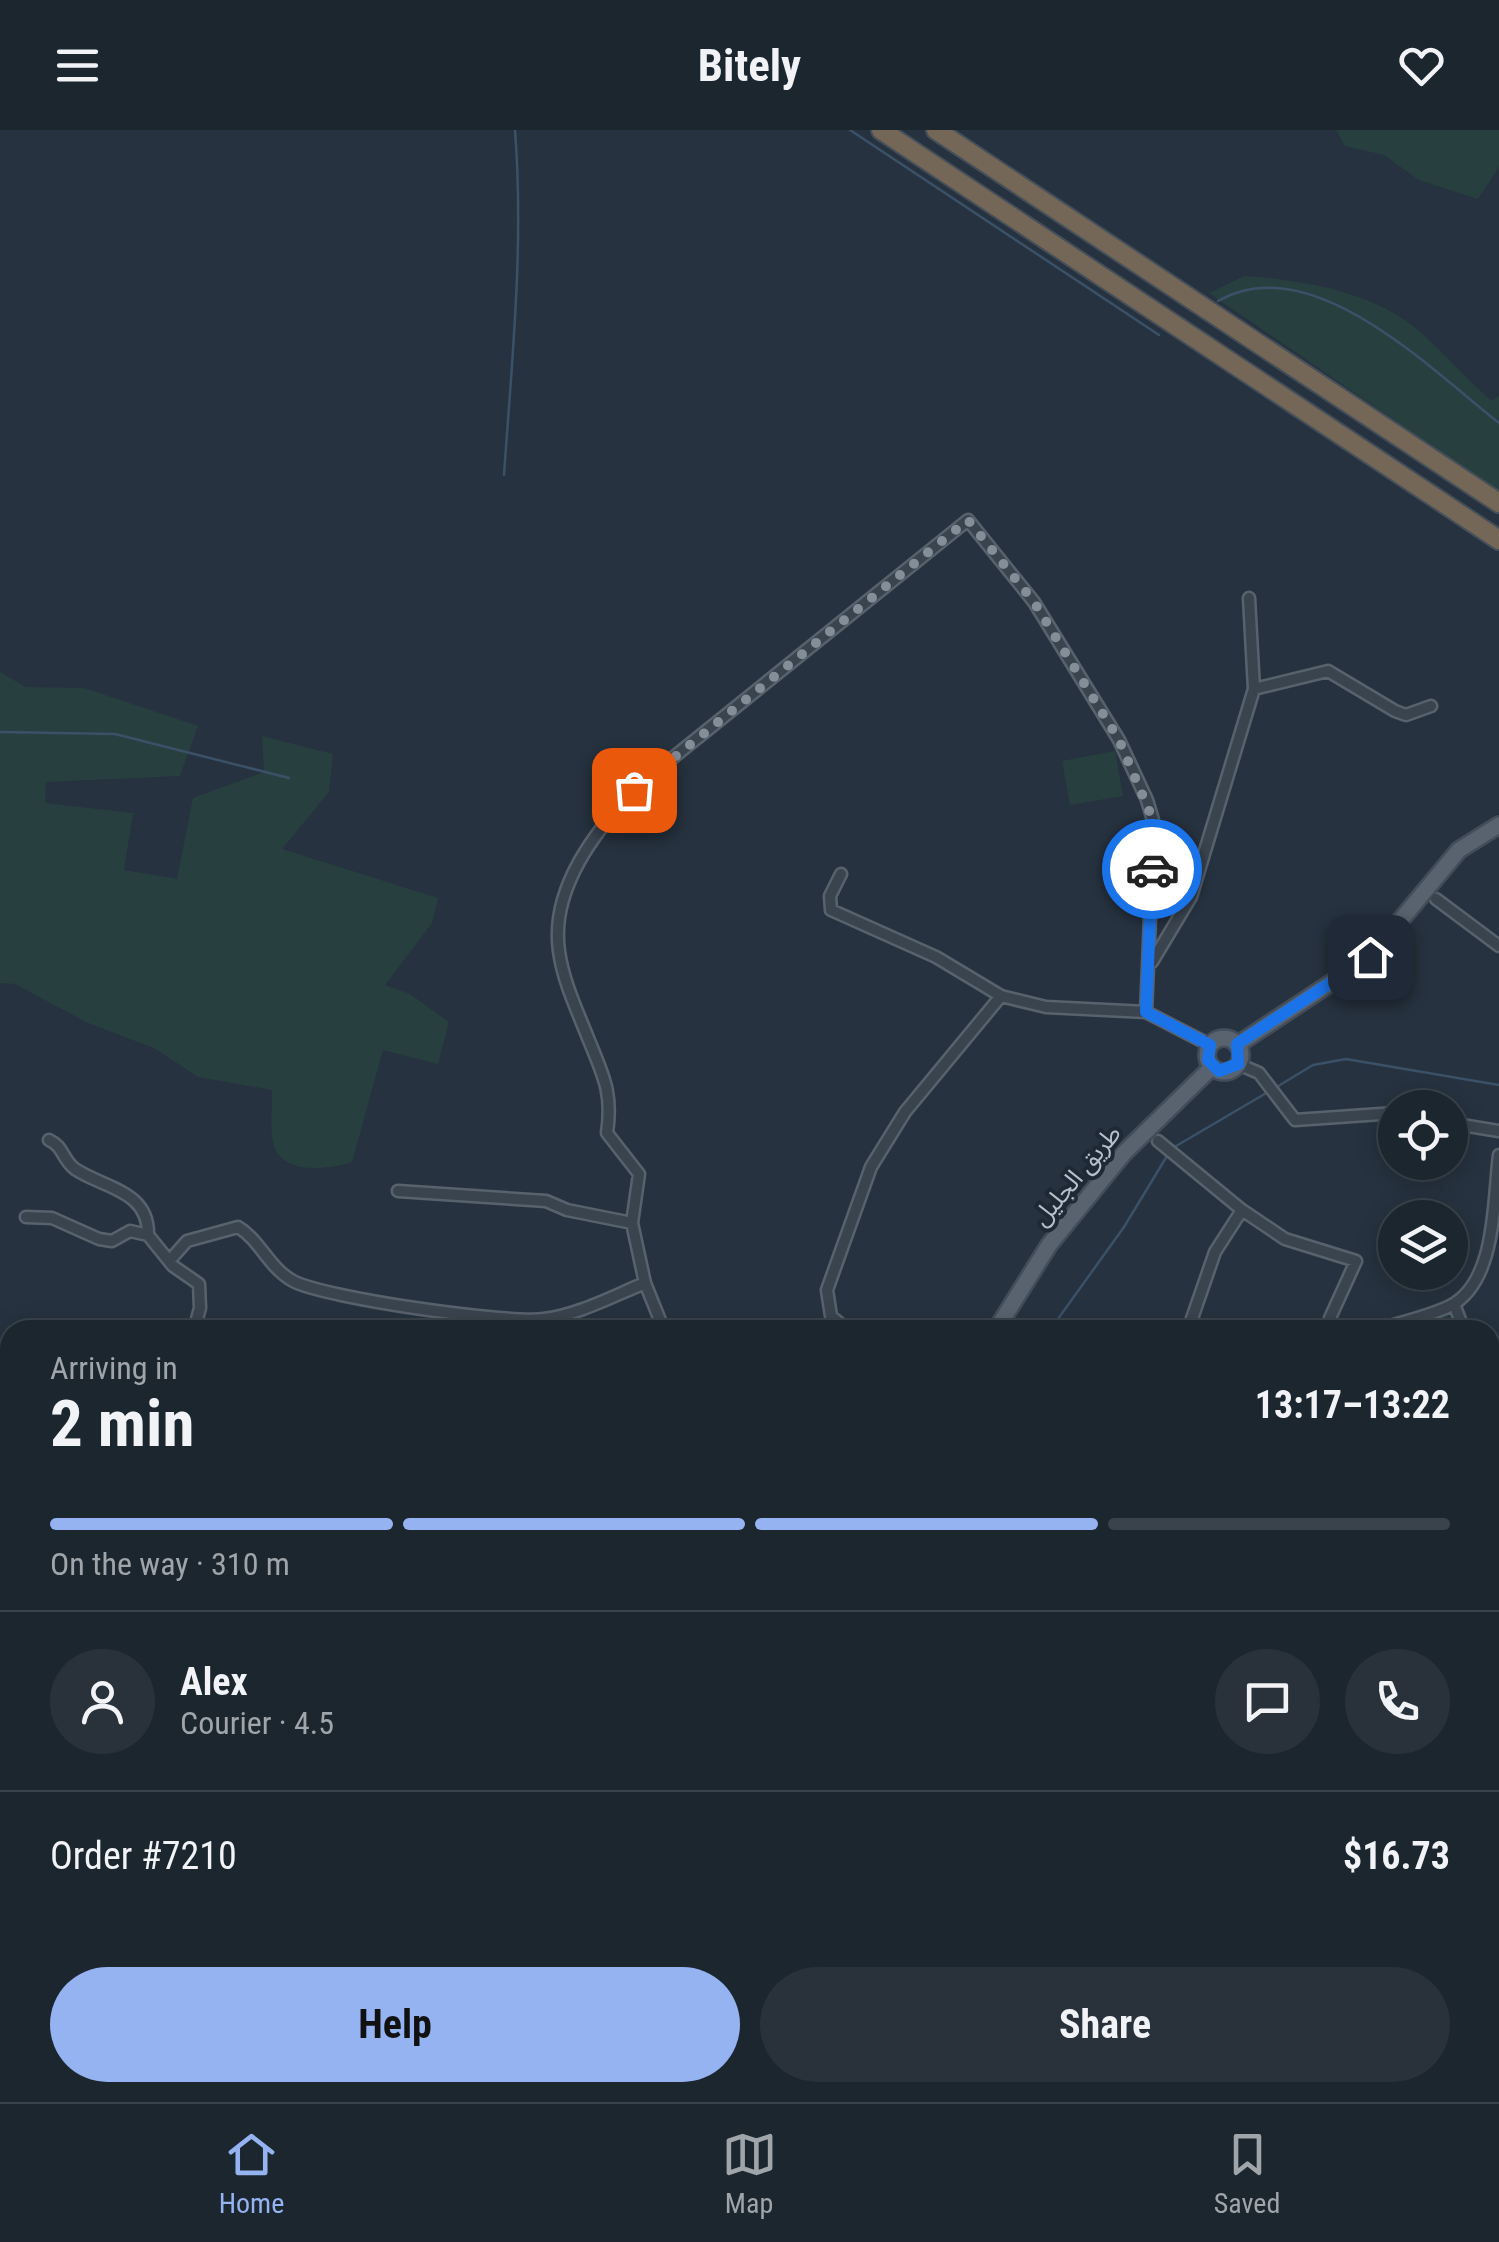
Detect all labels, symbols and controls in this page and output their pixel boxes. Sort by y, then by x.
icon: menu [50,38,105,93]
icon: heart [1394,38,1449,93]
text: Bitely [698,39,801,92]
pin [592,748,677,833]
icon: bag [607,763,662,818]
courier [1102,819,1202,919]
icon: car [1125,842,1180,897]
pin [1328,915,1413,1000]
icon: home [1343,930,1398,985]
map controls [1378,1090,1468,1290]
button: locate [1378,1090,1468,1180]
street label: طريق الجليل [1026,1119,1128,1232]
button: layers [1378,1200,1468,1290]
text: Arriving in [50,1349,178,1387]
text: 13:17–13:22 [1255,1383,1450,1427]
text: 2 min [50,1386,194,1462]
text: On the way · 310 m [50,1545,290,1583]
button: person [50,1649,155,1754]
button: chat [1215,1649,1320,1754]
button: phone [1345,1649,1450,1754]
text: Alex [180,1660,248,1704]
text: Courier · 4.5 [180,1704,334,1742]
text: Order #7210 [50,1834,237,1878]
text: $16.73 [1343,1834,1450,1878]
button: Help [50,1967,740,2082]
button: Share [760,1967,1450,2082]
tab: Home [219,2127,284,2220]
tab: Map [722,2127,777,2220]
tab: Saved [1214,2127,1280,2220]

